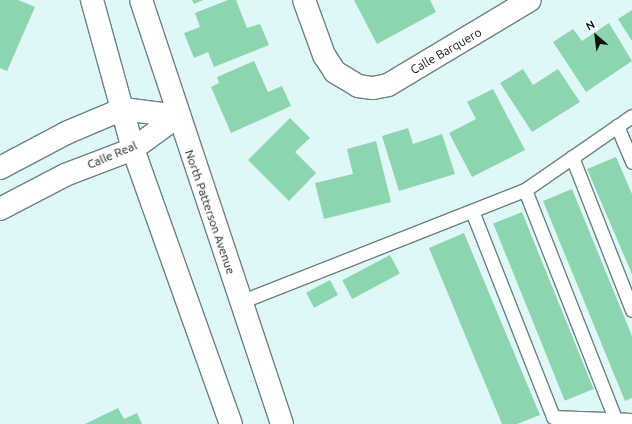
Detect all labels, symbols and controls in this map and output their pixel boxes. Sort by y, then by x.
north arrow [576,16,616,56]
text: N [584,18,597,33]
street label: Calle Barquero [408,25,484,77]
street label: Calle Real [85,138,139,172]
street label: North Patterson Avenue [182,148,238,276]

